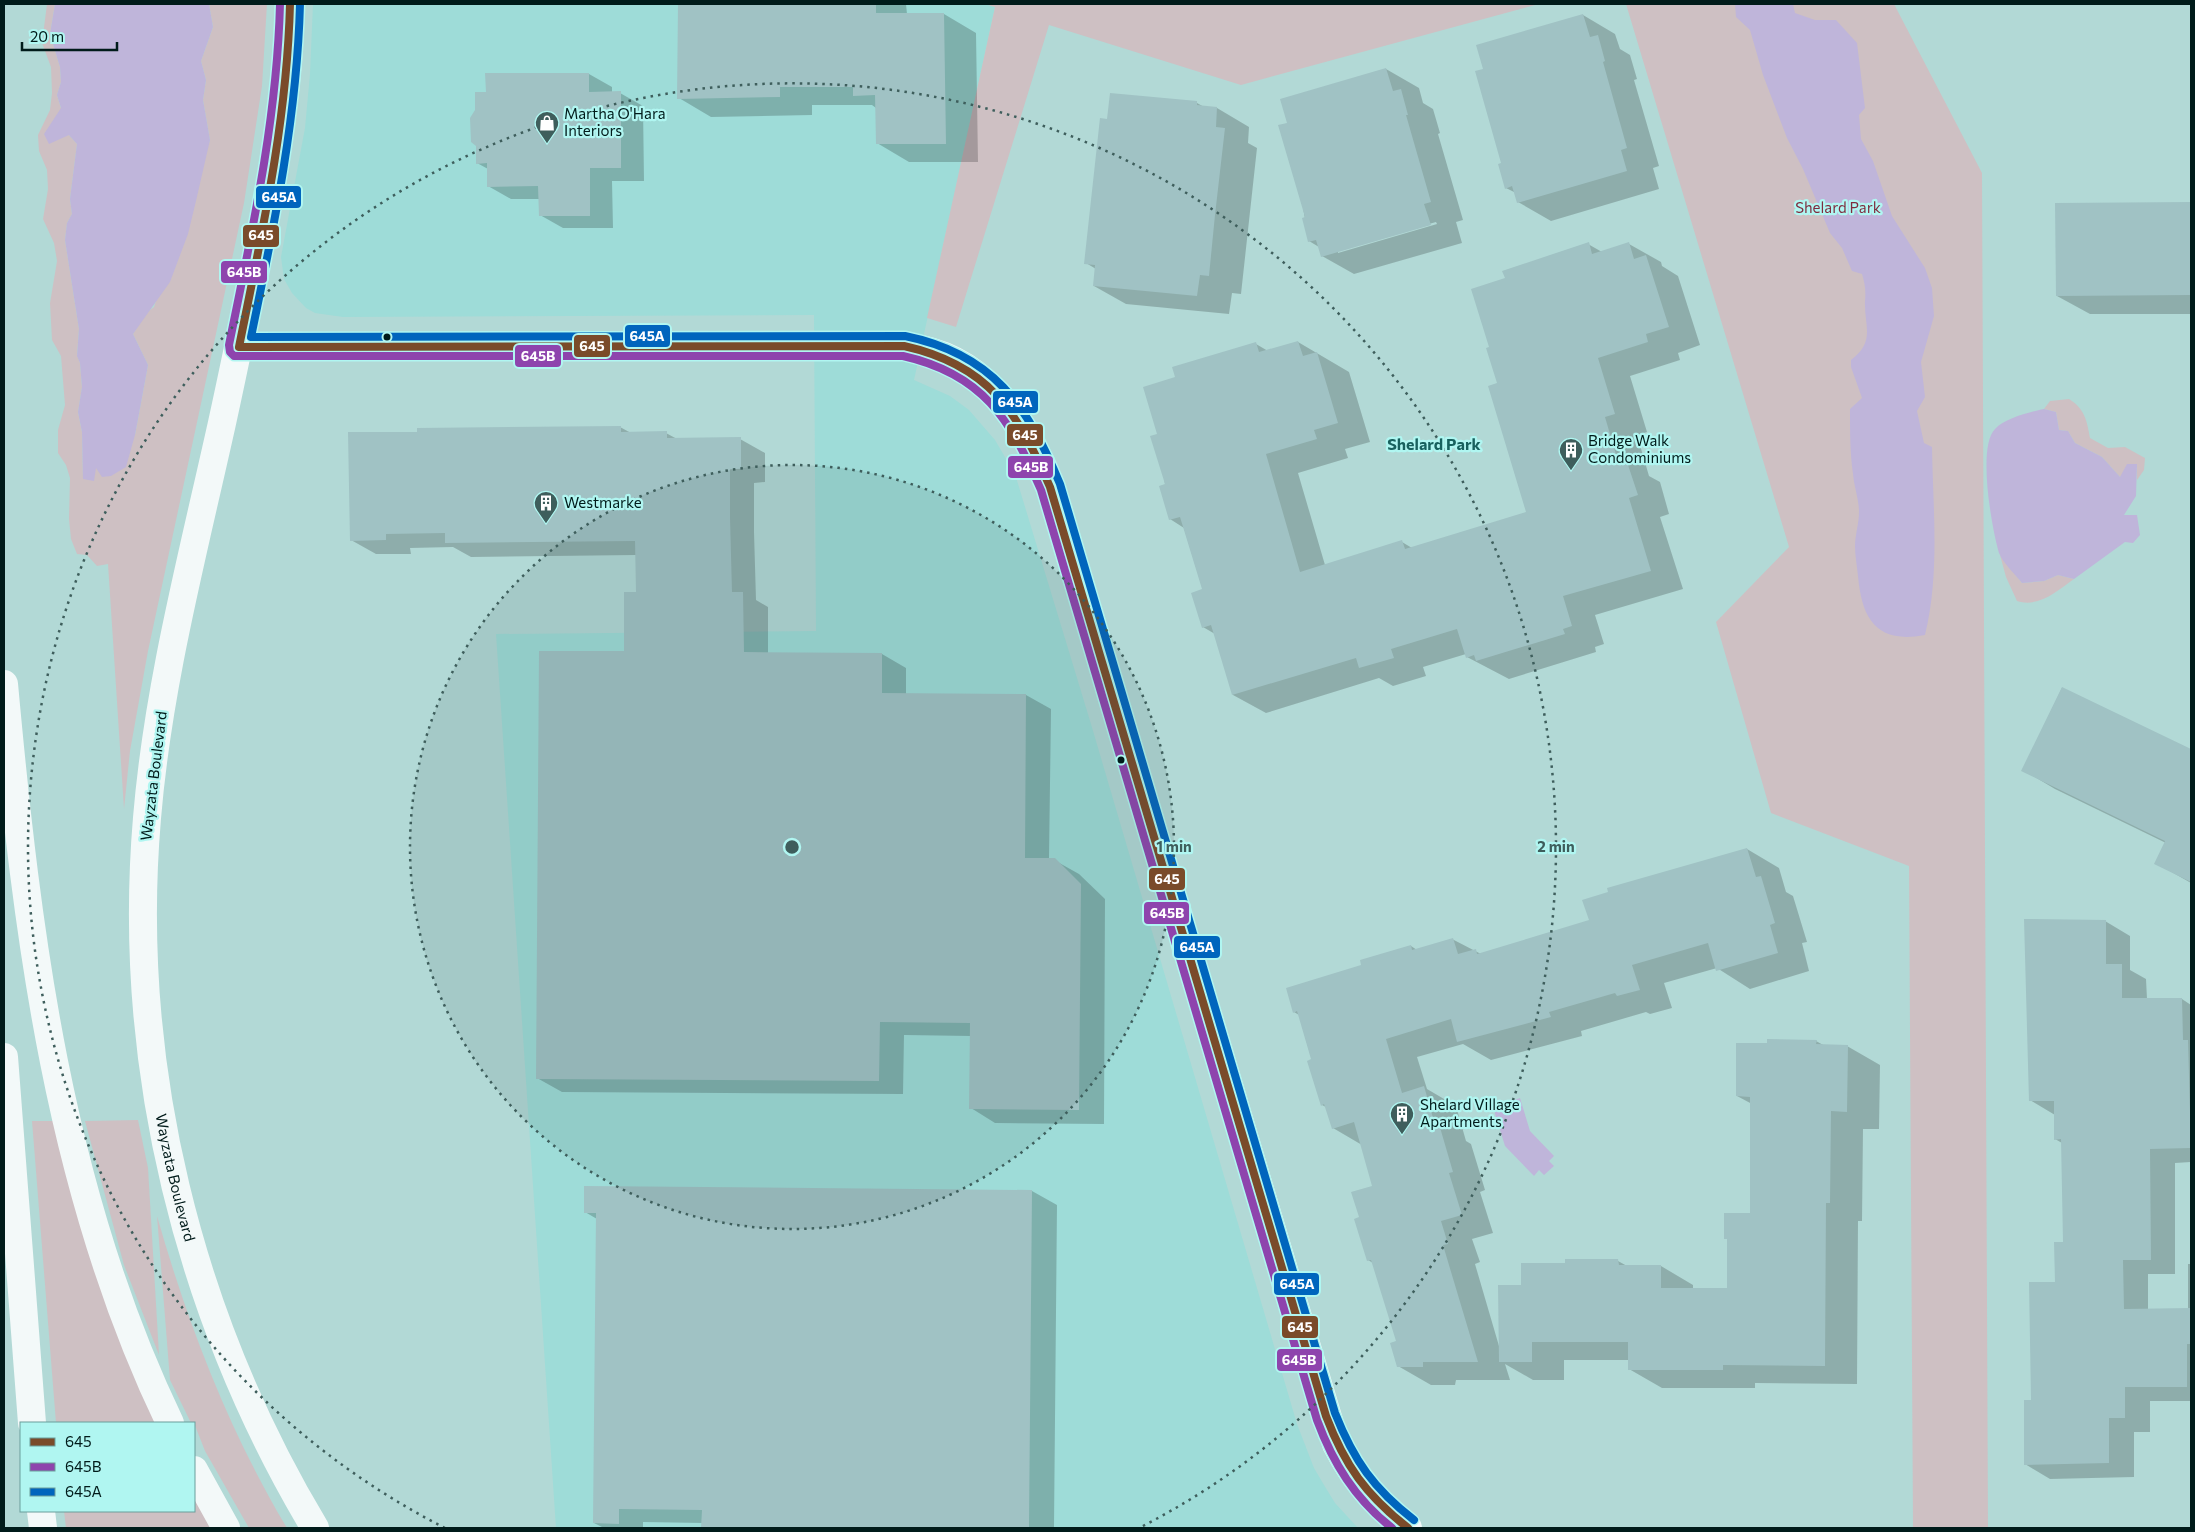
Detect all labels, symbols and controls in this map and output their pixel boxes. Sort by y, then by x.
scale bar [22,20,118,52]
text: 20 m [30,27,64,45]
place label: Martha O'Hara Interiors [564,104,666,139]
shop icon: Martha O'Hara Interiors [534,110,560,144]
line badge: 645A [255,185,302,209]
text: 645A [261,188,297,205]
park label: Shelard Park [1795,198,1881,216]
line badge: 645 [242,224,280,248]
text: 645 [248,226,274,243]
line badge: 645B [220,260,268,284]
text: 645B [227,263,261,280]
line badge: 645A [624,324,671,348]
text: 645A [629,327,665,344]
unlabelled marker [382,332,392,342]
line badge: 645 [573,334,611,358]
text: 645 [579,337,605,354]
line badge: 645B [514,344,562,368]
text: 645B [521,347,555,364]
line badge: 645A [992,390,1039,414]
text: 645A [997,393,1033,410]
line badge: 645 [1006,423,1044,447]
text: 645 [1012,426,1038,443]
place label: Bridge Walk Condominiums [1588,431,1691,466]
district label: Shelard Park [1387,434,1482,453]
building icon: Bridge Walk Condominiums [1558,437,1584,471]
line badge: 645B [1007,455,1054,479]
text: 645B [1014,458,1048,475]
building icon: Westmarke [533,490,559,524]
place label: Westmarke [564,493,642,511]
street label: Wayzata Boulevard [136,710,170,842]
unlabelled marker [1116,755,1126,765]
text: 1 min [1156,837,1192,855]
text: 2 min [1537,837,1575,855]
centre of rings [783,838,801,856]
line badge: 645 [1148,867,1186,891]
text: 645 [1154,870,1180,887]
line badge: 645B [1143,901,1190,925]
text: 645B [1150,904,1184,921]
line badge: 645A [1173,935,1221,959]
text: 645A [1179,938,1215,955]
place label: Shelard Village Apartments [1420,1095,1520,1130]
building icon: Shelard Village Apartments [1389,1101,1415,1135]
street label: Wayzata Boulevard [153,1112,200,1243]
line badge: 645A [1273,1272,1320,1296]
text: 645A [1279,1275,1315,1292]
line badge: 645 [1281,1315,1319,1339]
text: 645 [1287,1318,1313,1335]
line badge: 645B [1276,1348,1323,1372]
text: 645B [1282,1351,1316,1368]
legend [20,1422,195,1512]
text: 645 [65,1432,92,1450]
text: 645B [65,1457,102,1475]
text: 645A [65,1482,102,1500]

